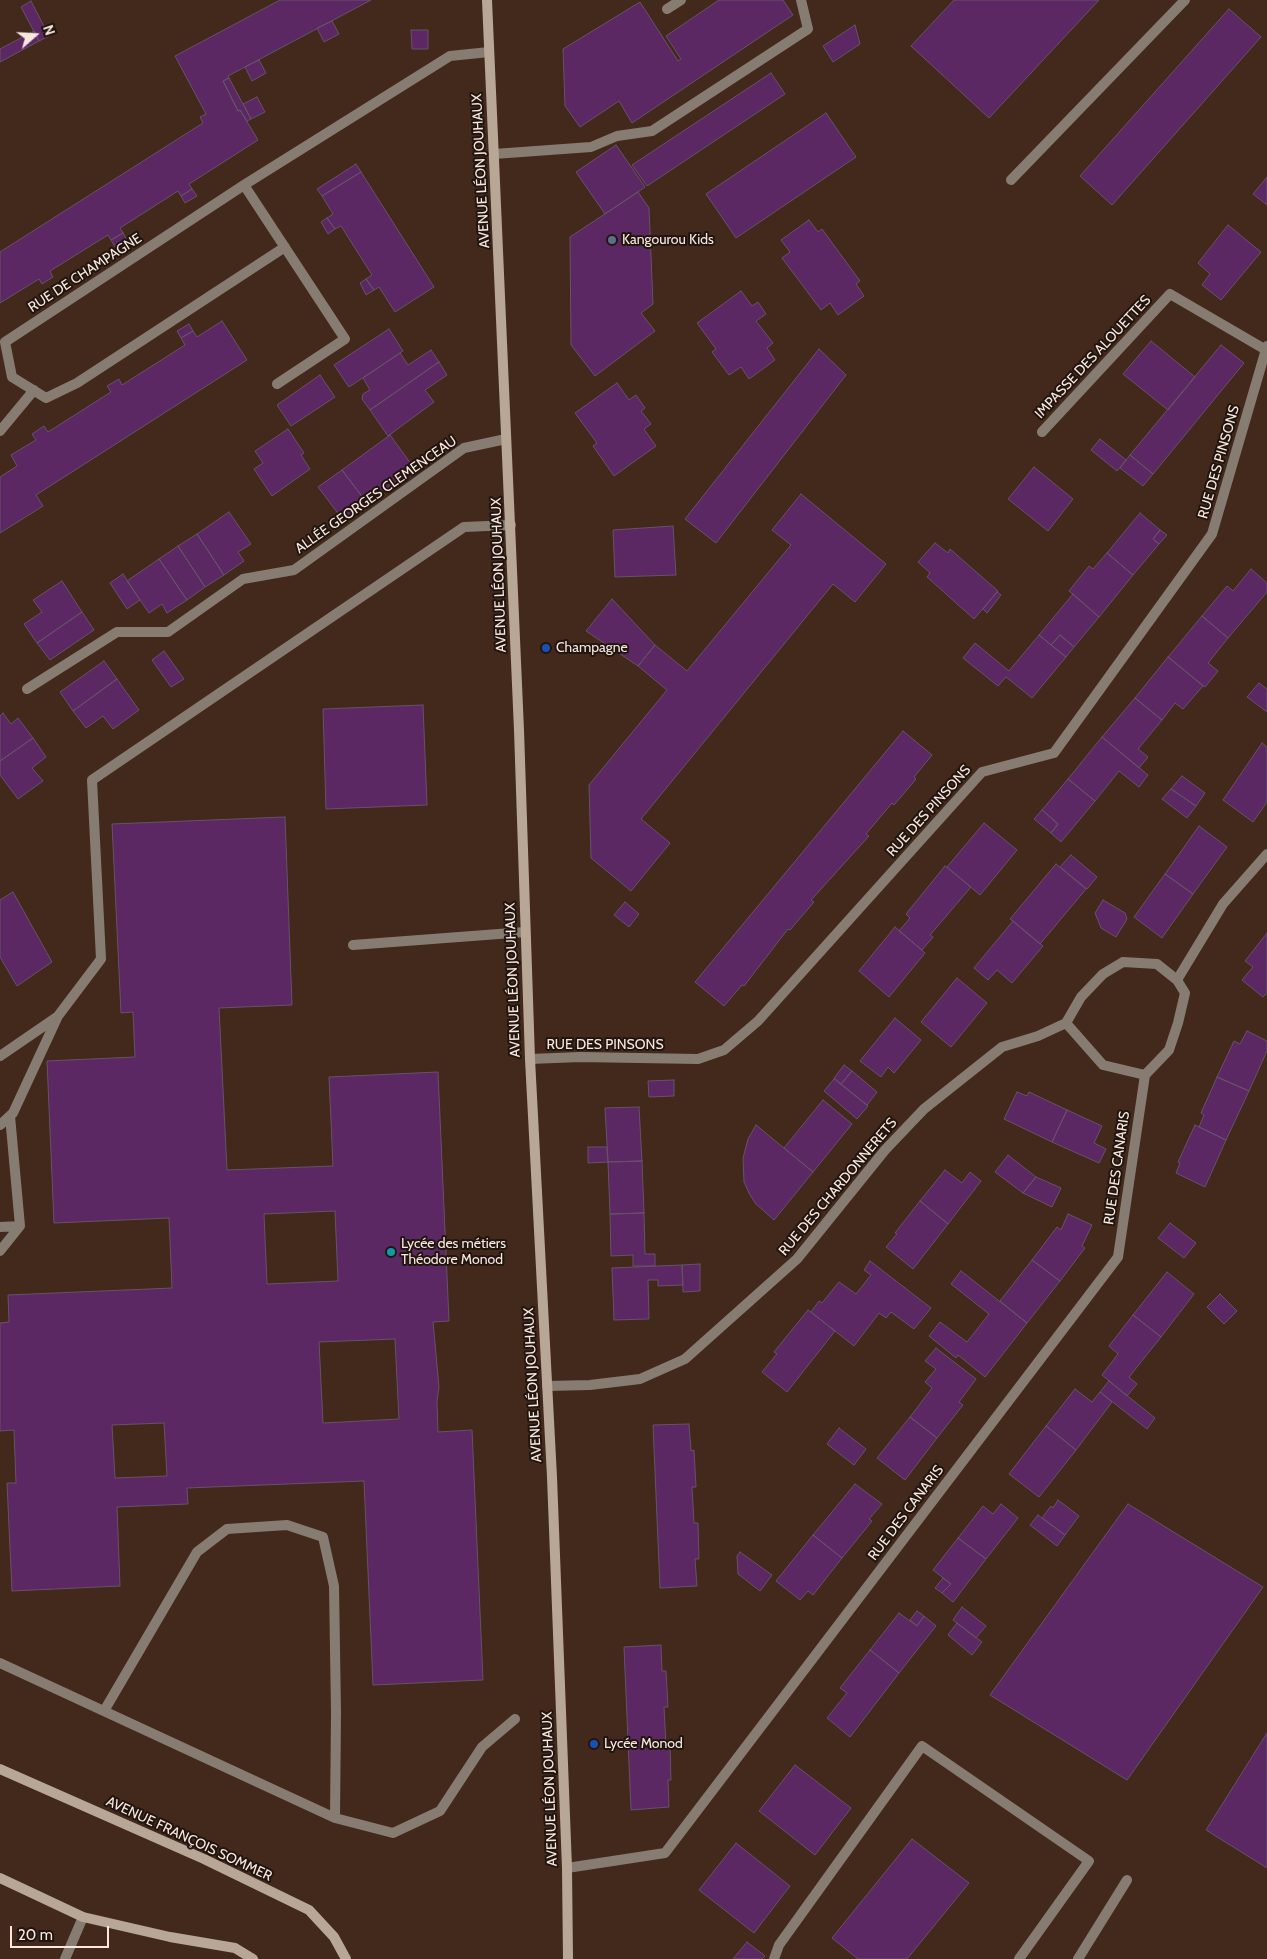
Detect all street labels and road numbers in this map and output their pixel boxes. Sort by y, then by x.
street label: AVENUE LÉON JOUHAUX [469,93,493,249]
street label: RUE DE CHAMPAGNE [25,230,145,316]
street label: IMPASSE DES ALOUETTES [1032,292,1154,422]
street label: RUE DES PINSONS [1195,403,1243,521]
street label: ALLÉE GEORGES CLEMENCEAU [292,433,460,557]
street label: AVENUE LÉON JOUHAUX [488,497,510,653]
street label: RUE DES PINSONS [884,762,974,860]
street label: AVENUE LÉON JOUHAUX [502,902,524,1058]
street label: RUE DES PINSONS [546,1037,664,1053]
street label: RUE DES CANARIS [1101,1110,1133,1226]
street label: RUE DES CHARDONNERETS [775,1115,901,1259]
street label: AVENUE LÉON JOUHAUX [521,1307,545,1463]
street label: RUE DES CANARIS [865,1462,947,1564]
street label: AVENUE LÉON JOUHAUX [539,1711,561,1867]
street label: AVENUE FRANÇOIS SOMMER [103,1793,275,1885]

